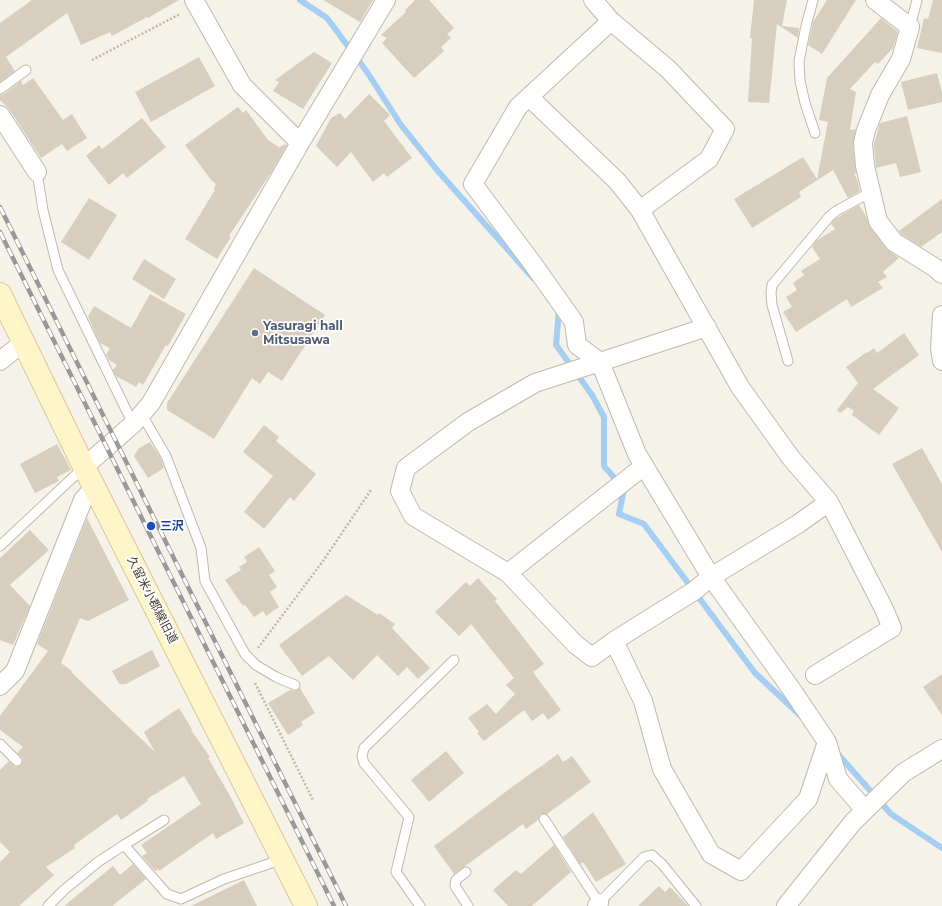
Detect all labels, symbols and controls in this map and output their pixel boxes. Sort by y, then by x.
place label: Yasuragi hall Mitsusawa [263,319,343,347]
marker: Yasuragi hall Mitsusawa [250,328,260,338]
place label: 三沢 [160,519,184,533]
marker: 三沢 [145,520,157,532]
street label: 久留米小郡線旧道 [124,554,180,646]

